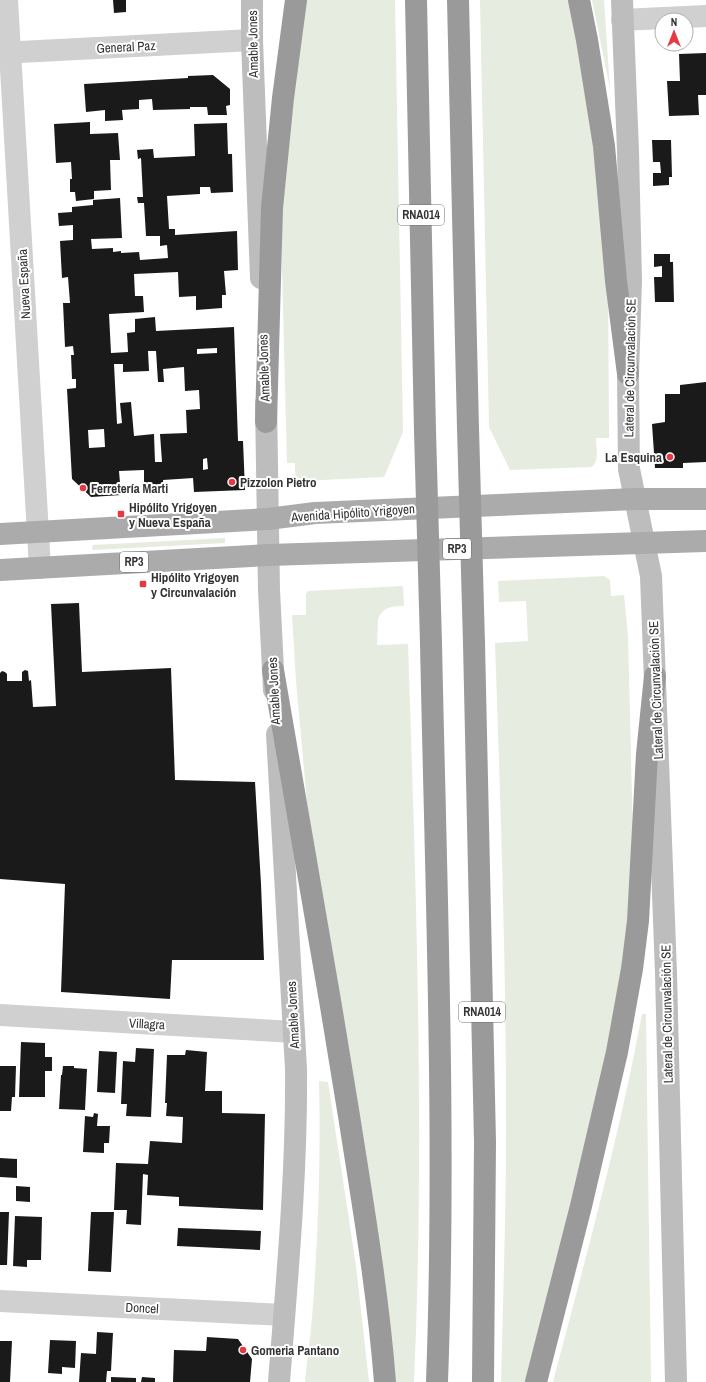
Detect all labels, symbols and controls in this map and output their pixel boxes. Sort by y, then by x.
street label: Amable Jones [244,10,262,79]
north arrow [654,12,694,52]
text: N [671,15,677,29]
street label: General Paz [96,37,156,57]
road number: RNA014 [398,205,444,225]
street label: Nueva España [14,249,34,319]
street label: Lateral de Circunvalación SE [620,299,640,437]
street label: Amable Jones [254,334,274,403]
place label: La Esquina [605,449,662,466]
marker: La Esquina [665,452,675,462]
place label: Pizzolon Pietro [240,474,316,491]
marker: Pizzolon Pietro [227,477,237,487]
place label: Ferretería Marti [91,480,168,497]
marker: Ferretería Marti [78,483,88,493]
place label: Hipólito Yrigoyen y Nueva España [129,499,217,531]
street label: Avenida Hipólito Yrigoyen [290,500,416,526]
marker: Hipólito Yrigoyen y Nueva España [116,509,126,519]
road number: RP3 [443,539,471,559]
road number: RP3 [120,552,148,572]
place label: Hipólito Yrigoyen y Circunvalación [151,569,239,601]
marker: Hipólito Yrigoyen y Circunvalación [138,579,148,589]
street label: Lateral de Circunvalación SE [645,620,667,760]
street label: Amable Jones [264,657,284,726]
street label: Lateral de Circunvalación SE [657,945,677,1083]
street label: Amable Jones [283,981,303,1050]
road number: RNA014 [459,1002,505,1022]
street label: Villagra [129,1015,165,1033]
street label: Doncel [125,1299,159,1317]
place label: Gomeria Pantano [251,1342,339,1359]
marker: Gomeria Pantano [238,1345,248,1355]

